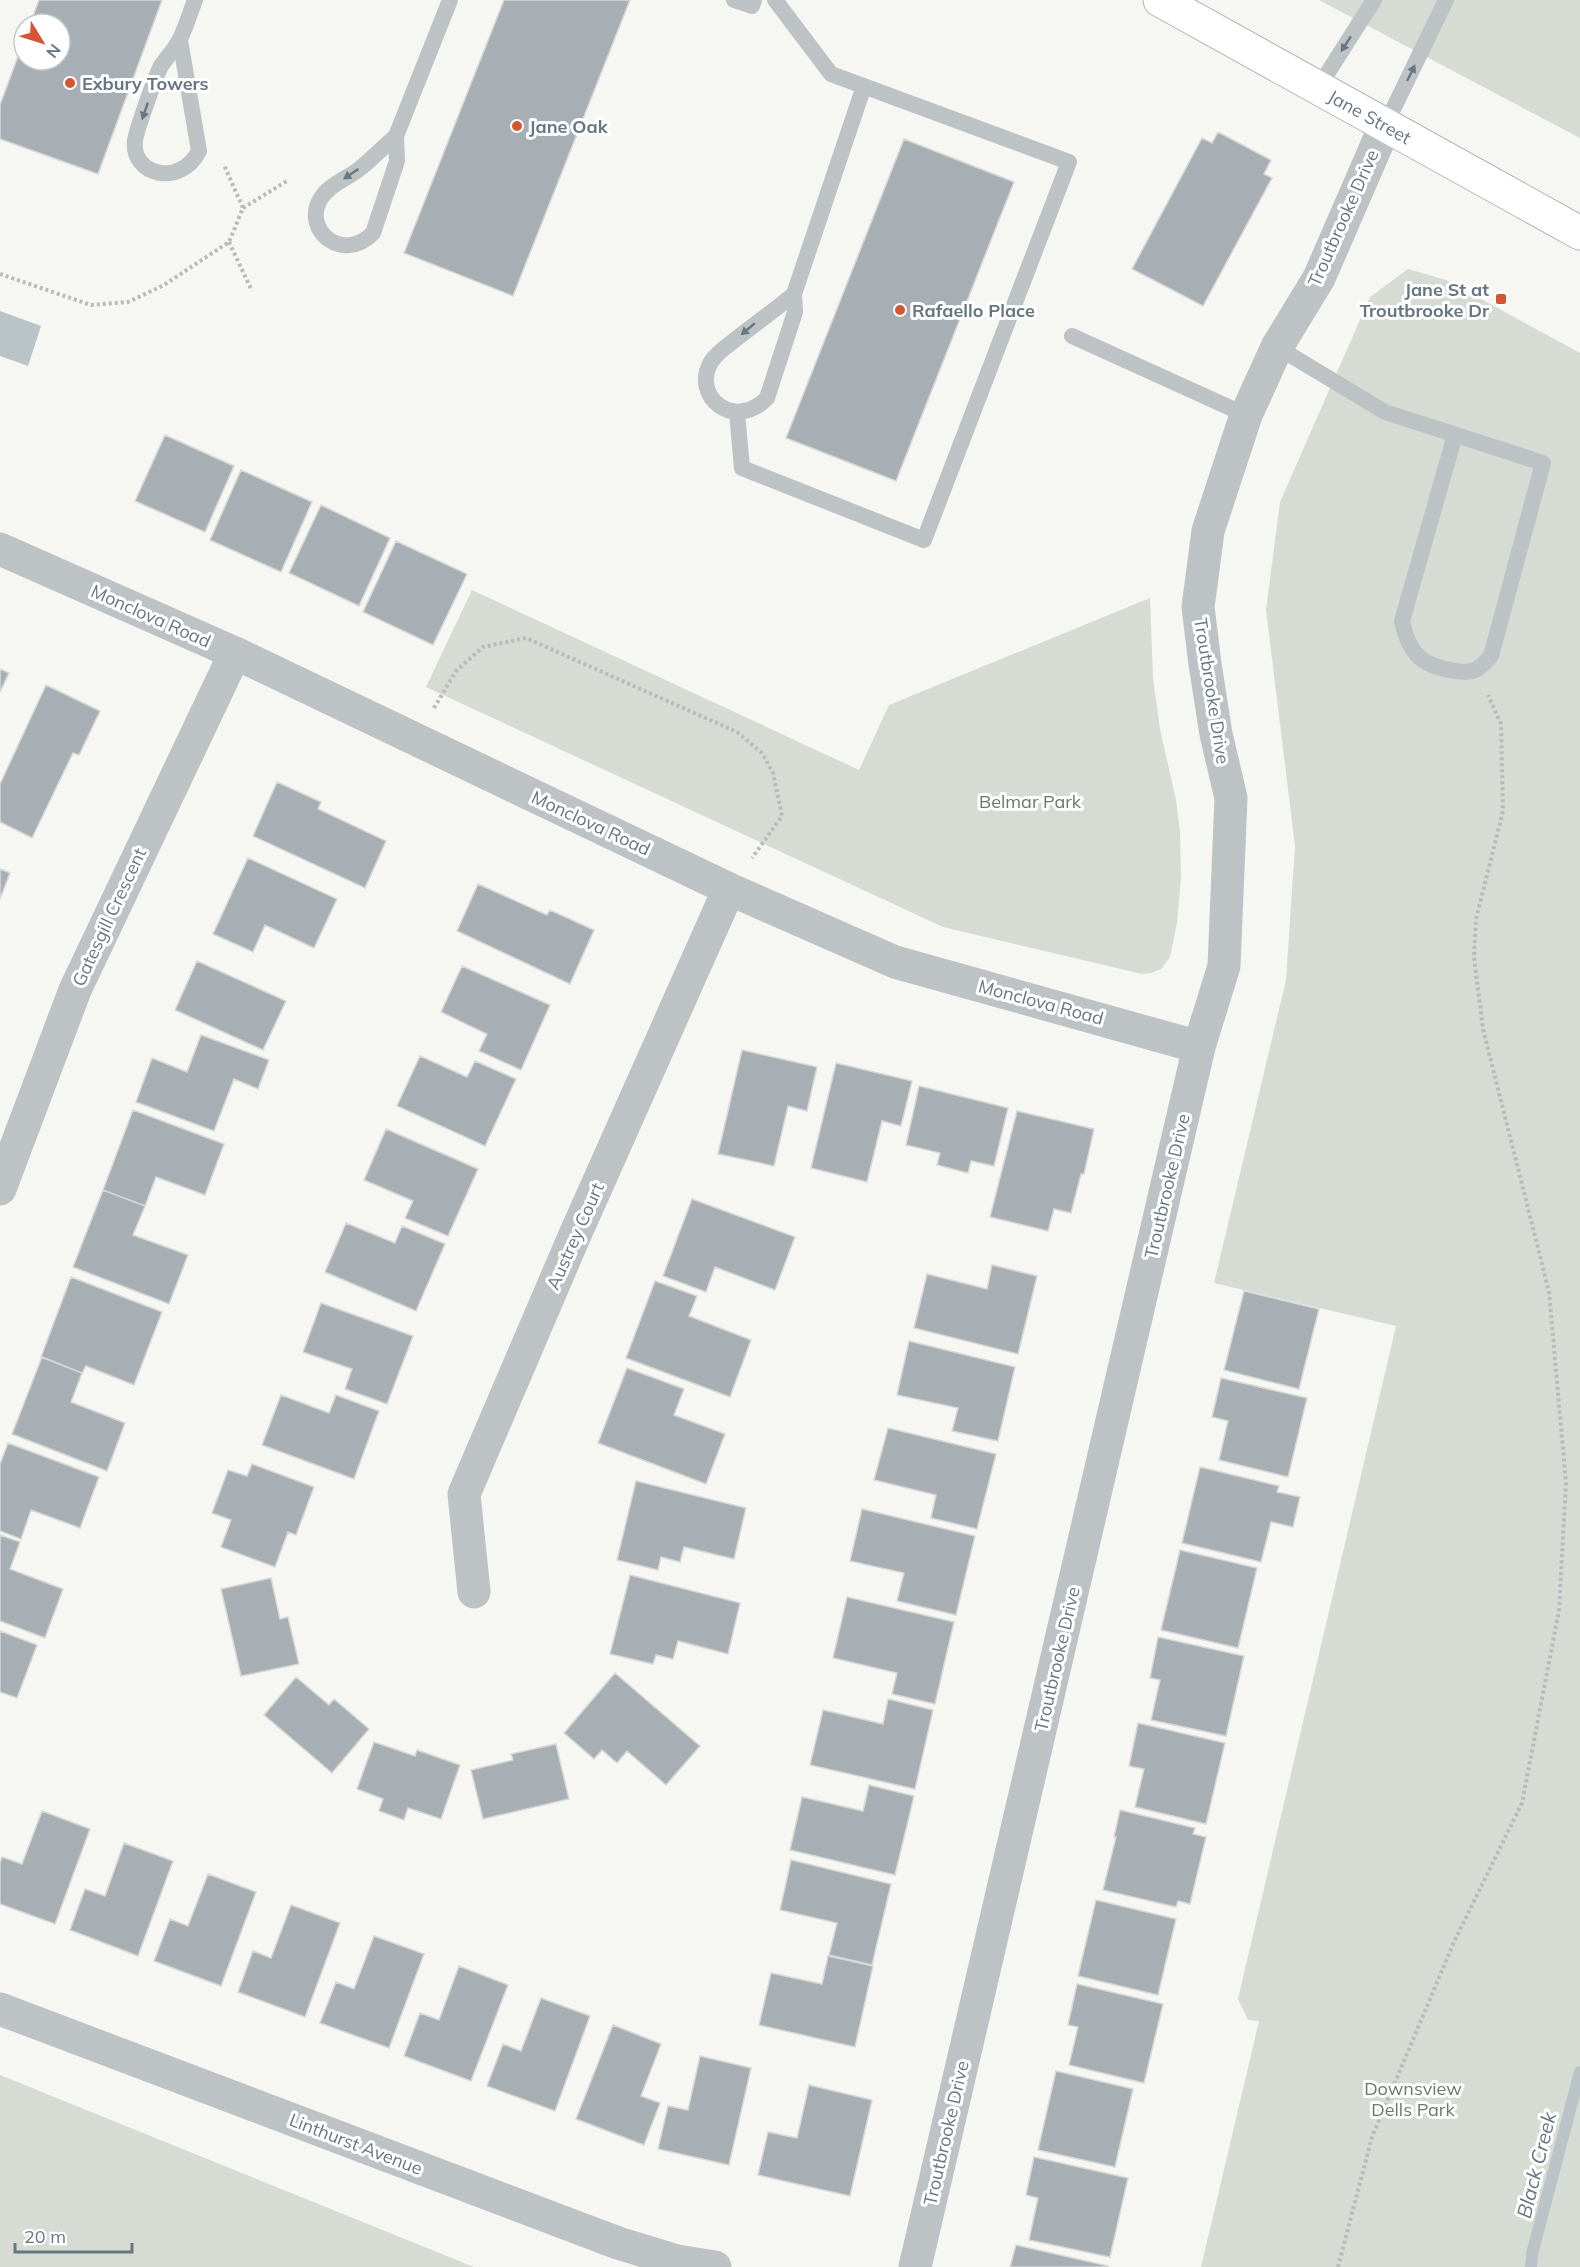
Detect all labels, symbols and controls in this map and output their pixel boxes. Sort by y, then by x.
north arrow [12,12,72,72]
one-way arrow [1341,36,1352,52]
text: N [42,40,65,62]
one-way arrow [1405,64,1415,82]
place label: Exbury Towers [82,72,209,95]
marker: Exbury Towers [63,76,77,90]
street label: Jane Street [1324,84,1416,149]
one-way arrow [140,102,150,120]
place label: Jane Oak [529,115,609,138]
marker: Jane Oak [510,119,524,133]
street label: Troutbrooke Drive [1302,146,1384,290]
one-way arrow [344,168,360,180]
place label: Jane St at Troutbrooke Dr [1359,278,1490,322]
marker: Jane St at Troutbrooke Dr [1494,292,1508,306]
place label: Rafaello Place [912,299,1035,322]
marker: Rafaello Place [893,303,907,317]
one-way arrow [741,322,756,335]
street label: Monclova Road [88,579,214,653]
street label: Troutbrooke Drive [1189,616,1235,766]
street label: Monclova Road [528,785,654,861]
park label: Belmar Park [979,790,1082,813]
street label: Gatesgill Crescent [67,844,151,990]
street label: Monclova Road [976,974,1106,1030]
street label: Troutbrooke Drive [1139,1111,1195,1261]
street label: Austrey Court [541,1179,609,1293]
street label: Troutbrooke Drive [1029,1584,1085,1734]
street label: Troutbrooke Drive [918,2058,974,2208]
park label: Downsview Dells Park [1364,2077,1462,2121]
street label: Linthurst Avenue [286,2108,426,2180]
water label: Black Creek [1511,2109,1561,2221]
scale bar [15,2216,132,2254]
text: 20 m [24,2225,66,2248]

